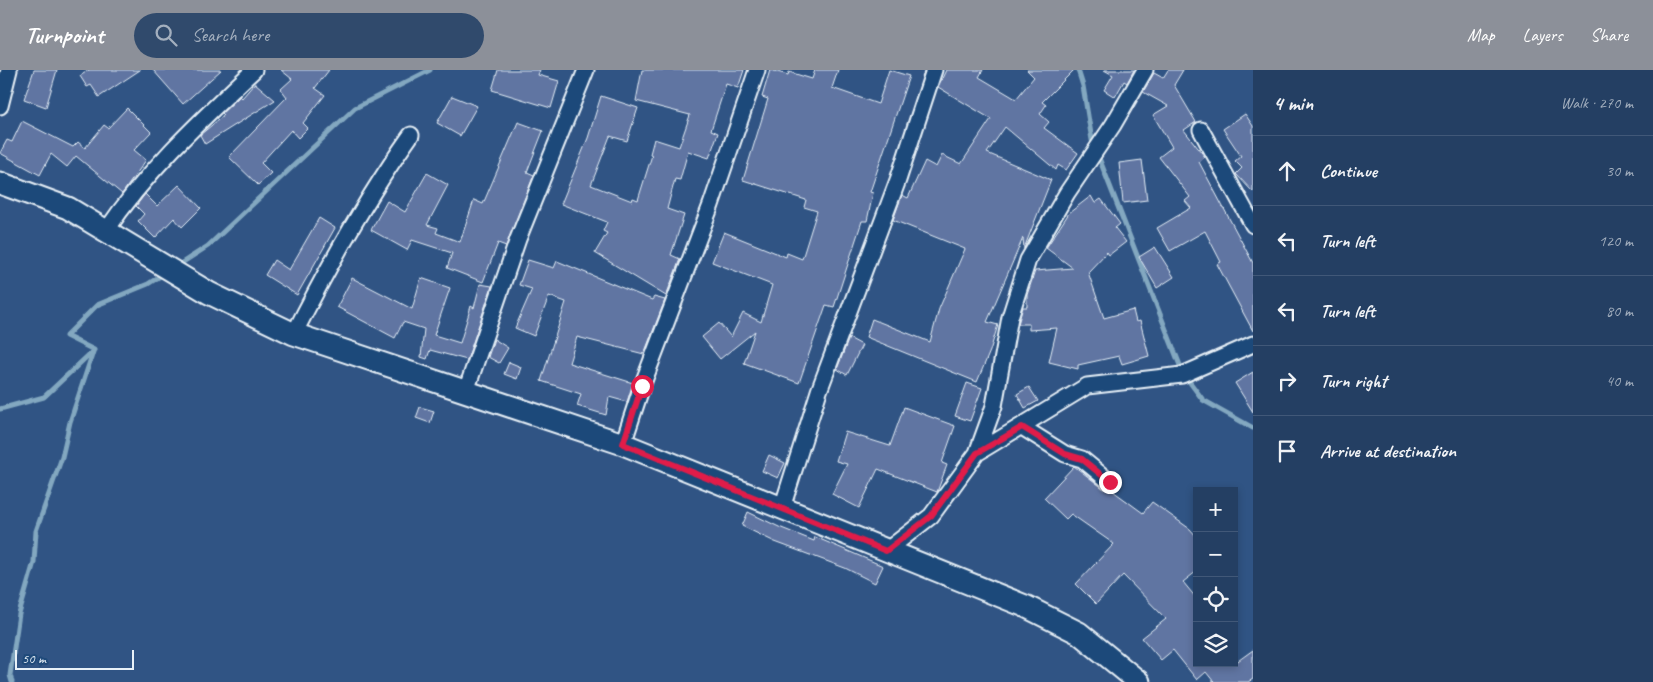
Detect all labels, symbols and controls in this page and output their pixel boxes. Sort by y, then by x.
search box [134,13,484,58]
text: Turnpoint [25,20,104,50]
icon: search [152,21,180,49]
text: Search here [192,23,269,47]
text: Map [1467,24,1495,46]
text: Layers [1523,24,1562,46]
text: Share [1590,24,1628,46]
text: 4 min [1273,90,1313,116]
text: Walk · 270 m [1561,93,1633,113]
icon: ahead [1273,157,1301,185]
text: Continue [1320,159,1377,183]
text: 30 m [1606,161,1633,181]
icon: left [1273,227,1301,255]
text: Turn left [1320,229,1375,253]
text: 120 m [1599,231,1633,251]
icon: left [1273,297,1301,325]
text: Turn left [1320,299,1375,323]
text: 80 m [1606,301,1633,321]
icon: right [1273,367,1301,395]
text: Turn right [1320,369,1387,393]
text: 40 m [1606,371,1633,391]
route start [631,375,654,398]
icon: arrive [1273,437,1301,465]
text: Arrive at destination [1320,439,1456,463]
route end [1099,471,1122,494]
map controls [1193,487,1238,667]
button: + [1193,487,1238,532]
button: − [1193,532,1238,577]
button: locate [1193,577,1238,622]
button: layers [1193,622,1238,667]
scale bar [15,647,134,670]
text: 50 m [22,650,46,667]

